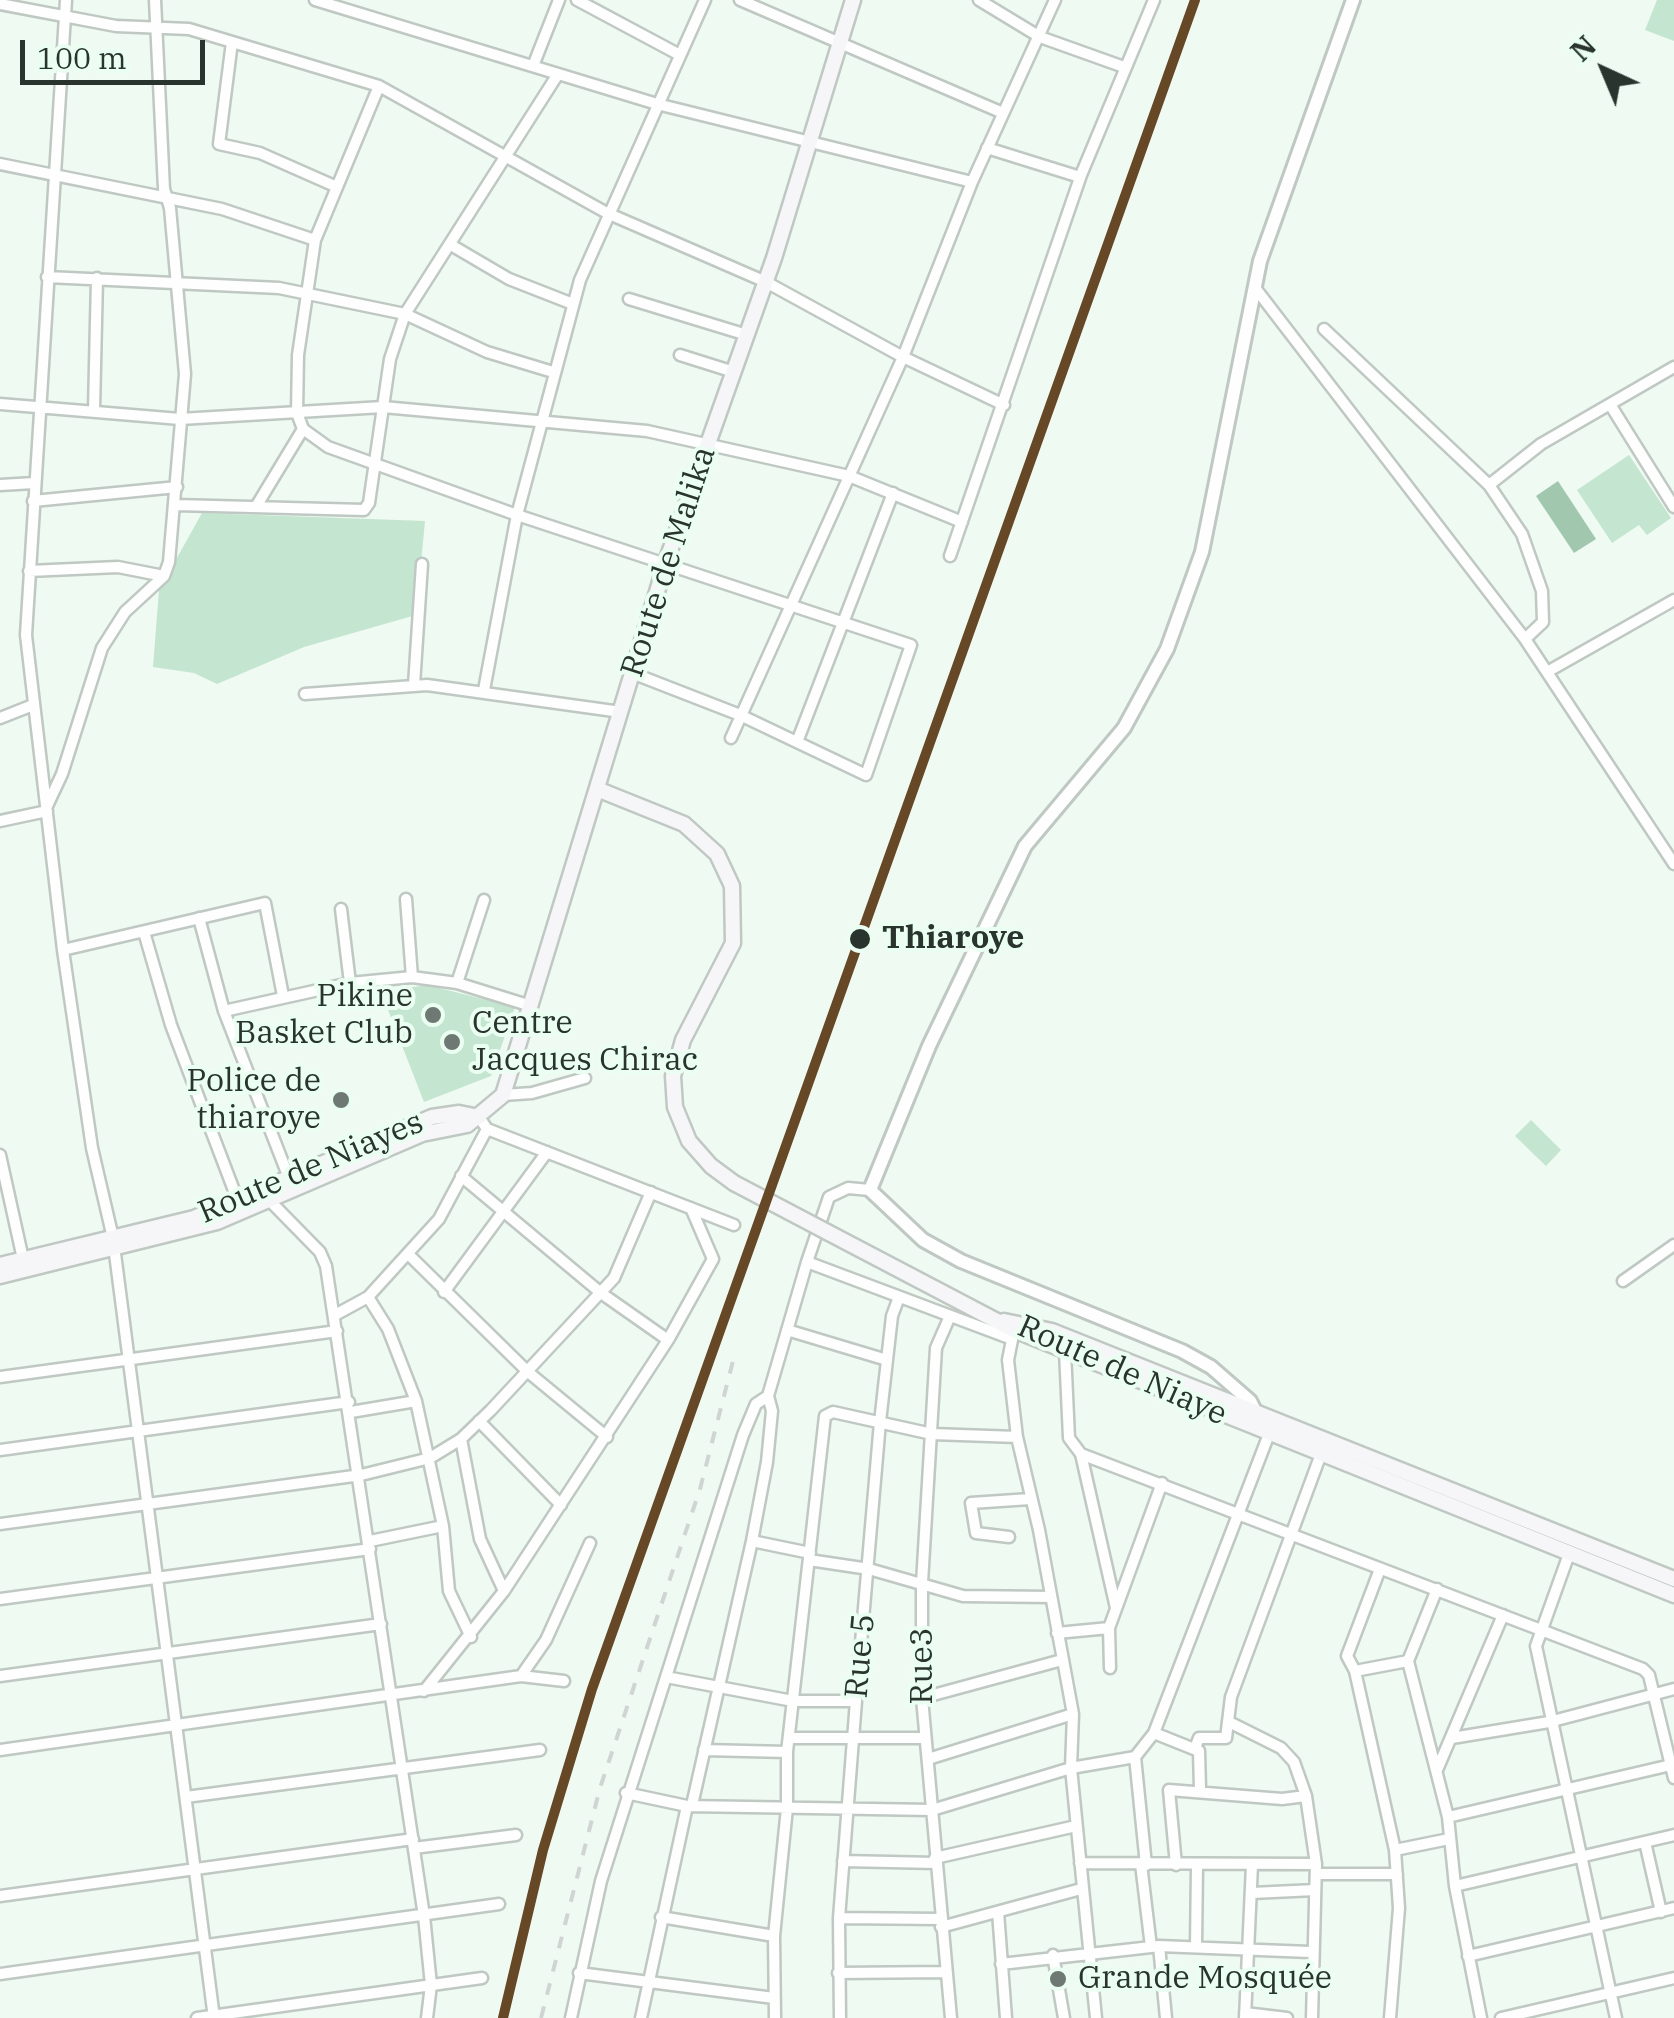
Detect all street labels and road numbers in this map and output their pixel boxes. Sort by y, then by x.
street label: Route de Malika [614,442,724,682]
street label: Route de Niayes [193,1103,429,1233]
street label: Route de Niaye [1011,1308,1233,1434]
street label: Rue 5 [838,1612,884,1700]
street label: Rue3 [904,1627,942,1705]

